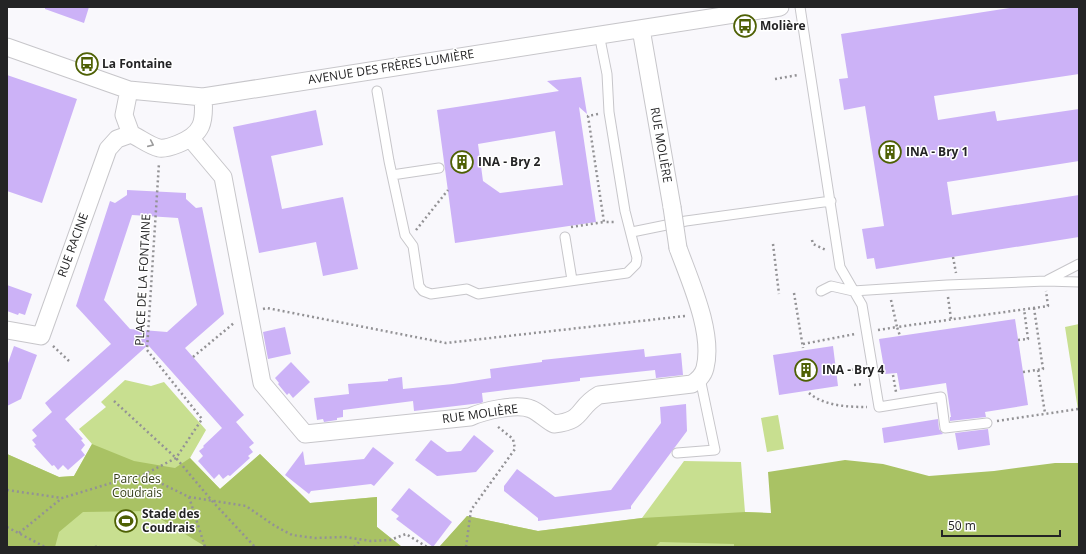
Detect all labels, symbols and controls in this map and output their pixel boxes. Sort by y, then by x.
bus stop icon: Molière [732,13,758,39]
place label: Molière [760,17,806,34]
street label: AVENUE DES FRÈRES LUMIÈRE [307,45,475,88]
bus stop icon: La Fontaine [74,51,100,77]
place label: La Fontaine [102,55,172,72]
street label: RUE MOLIÈRE [646,106,676,184]
one-way arrow [146,139,154,147]
building icon: INA - Bry 1 [877,139,903,165]
place label: INA - Bry 1 [906,143,968,160]
building icon: INA - Bry 2 [449,149,475,175]
place label: INA - Bry 2 [478,153,541,170]
street label: RUE RACINE [53,210,92,279]
street label: PLACE DE LA FONTAINE [131,214,154,346]
building icon: INA - Bry 4 [793,357,819,383]
place label: INA - Bry 4 [822,361,885,378]
street label: RUE MOLIÈRE [441,400,519,427]
park label: Parc des Coudrais [112,470,162,501]
place label: Stade des Coudrais [142,505,200,536]
sports icon: Stade des Coudrais [113,508,139,534]
scale bar [942,512,1060,538]
text: 50 m [948,517,976,534]

